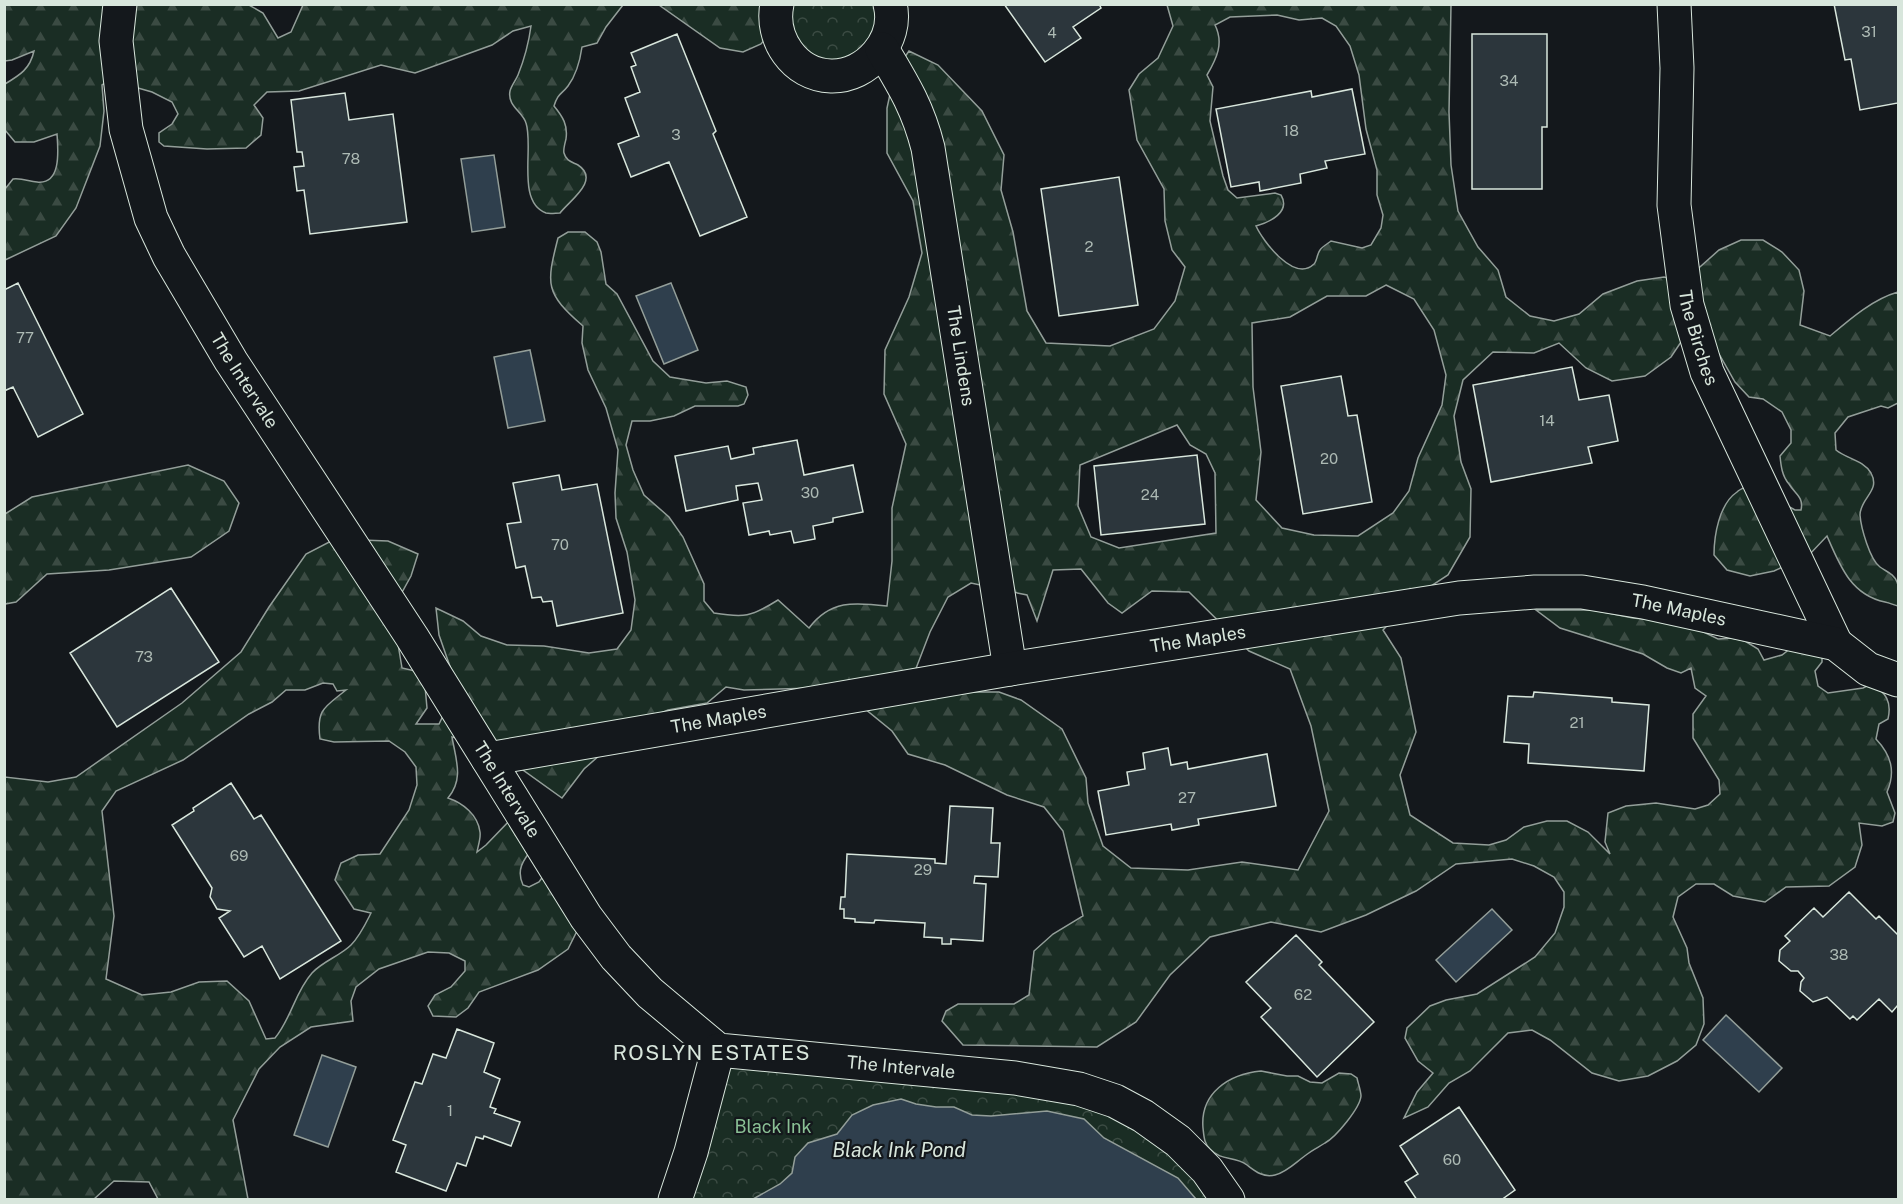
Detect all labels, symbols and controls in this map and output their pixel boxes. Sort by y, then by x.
house number: 31 [1861,23,1877,40]
house number: 4 [1047,24,1057,41]
house number: 34 [1500,72,1518,89]
house number: 18 [1283,122,1299,139]
house number: 3 [671,126,681,143]
house number: 78 [342,150,360,167]
house number: 2 [1085,238,1094,255]
street label: The Birches [1675,289,1723,388]
street label: The Lindens [943,304,979,407]
house number: 77 [16,329,34,346]
street label: The Intervale [207,329,283,432]
house number: 14 [1539,412,1555,429]
house number: 20 [1320,450,1338,467]
house number: 30 [801,484,819,501]
house number: 24 [1141,486,1159,503]
house number: 70 [551,536,569,553]
street label: The Maples [1630,589,1728,630]
street label: The Maples [1149,621,1247,657]
house number: 73 [135,648,153,665]
street label: The Maples [669,700,768,737]
house number: 21 [1569,714,1585,731]
street label: The Intervale [470,738,545,841]
house number: 27 [1178,789,1196,806]
house number: 69 [230,847,248,864]
house number: 29 [914,861,932,878]
house number: 38 [1829,946,1849,963]
house number: 62 [1294,986,1312,1003]
district label: ROSLYN ESTATES [613,1040,811,1065]
street label: The Intervale [846,1051,956,1082]
house number: 1 [447,1102,453,1119]
park label: Black Ink [734,1116,812,1137]
water label: Black Ink Pond [832,1138,966,1162]
house number: 60 [1443,1151,1461,1168]

